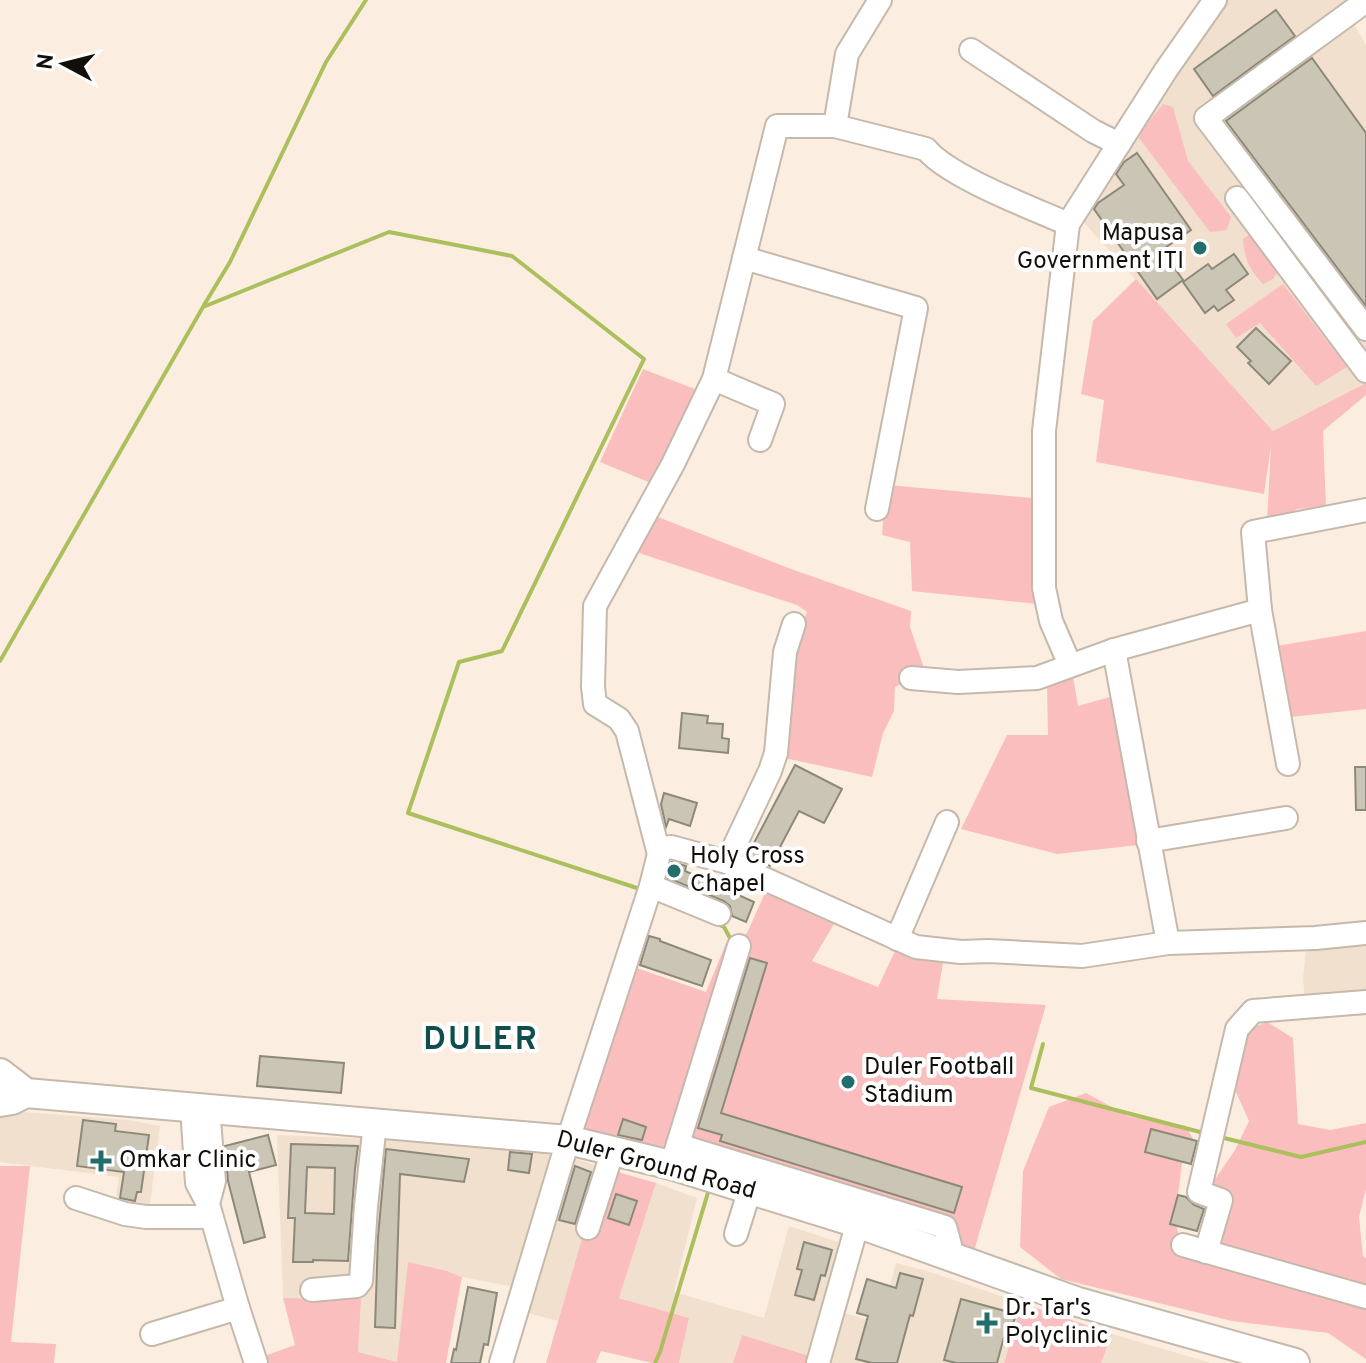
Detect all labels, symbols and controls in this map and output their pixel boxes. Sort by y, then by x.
north arrow [24,24,104,104]
text: N [32,52,61,71]
place label: Mapusa Government ITI [1017,219,1184,277]
marker: Mapusa Government ITI [1191,239,1209,257]
place label: Holy Cross Chapel [690,842,805,900]
marker: Holy Cross Chapel [665,862,683,880]
district label: DULER [423,1021,539,1061]
place label: Duler Football Stadium [864,1053,1014,1111]
marker: Duler Football Stadium [839,1073,857,1091]
street label: Duler Ground Road [553,1125,759,1207]
place label: Omkar Clinic [119,1146,257,1176]
marker: Omkar Clinic [90,1150,112,1172]
place label: Dr. Tar's Polyclinic [1005,1294,1108,1352]
marker: Dr. Tar's Polyclinic [976,1312,998,1334]

